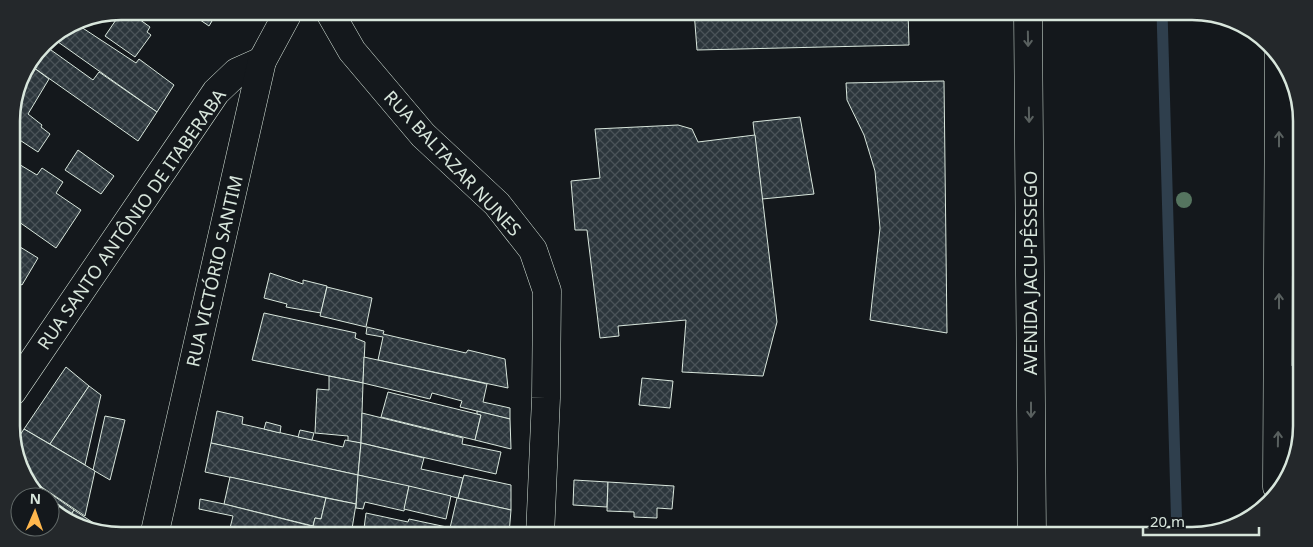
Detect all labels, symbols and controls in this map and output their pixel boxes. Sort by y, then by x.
one-way arrow [1023,30,1033,47]
street label: RUA SANTO ANTÔNIO DE ITABERABA [31,84,231,354]
street label: RUA BALTAZAR NUNES [379,85,527,241]
one-way arrow [1024,107,1034,123]
one-way arrow [1274,131,1284,147]
street label: AVENIDA JACU-PÊSSEGO [1018,171,1042,375]
street label: RUA VICTÓRIO SANTIM [180,173,248,369]
one-way arrow [1274,293,1284,310]
one-way arrow [1026,402,1036,418]
one-way arrow [1273,431,1283,447]
north arrow [10,487,60,537]
text: N [29,489,41,508]
scale bar [1143,504,1259,536]
text: 20 m [1150,511,1185,531]

